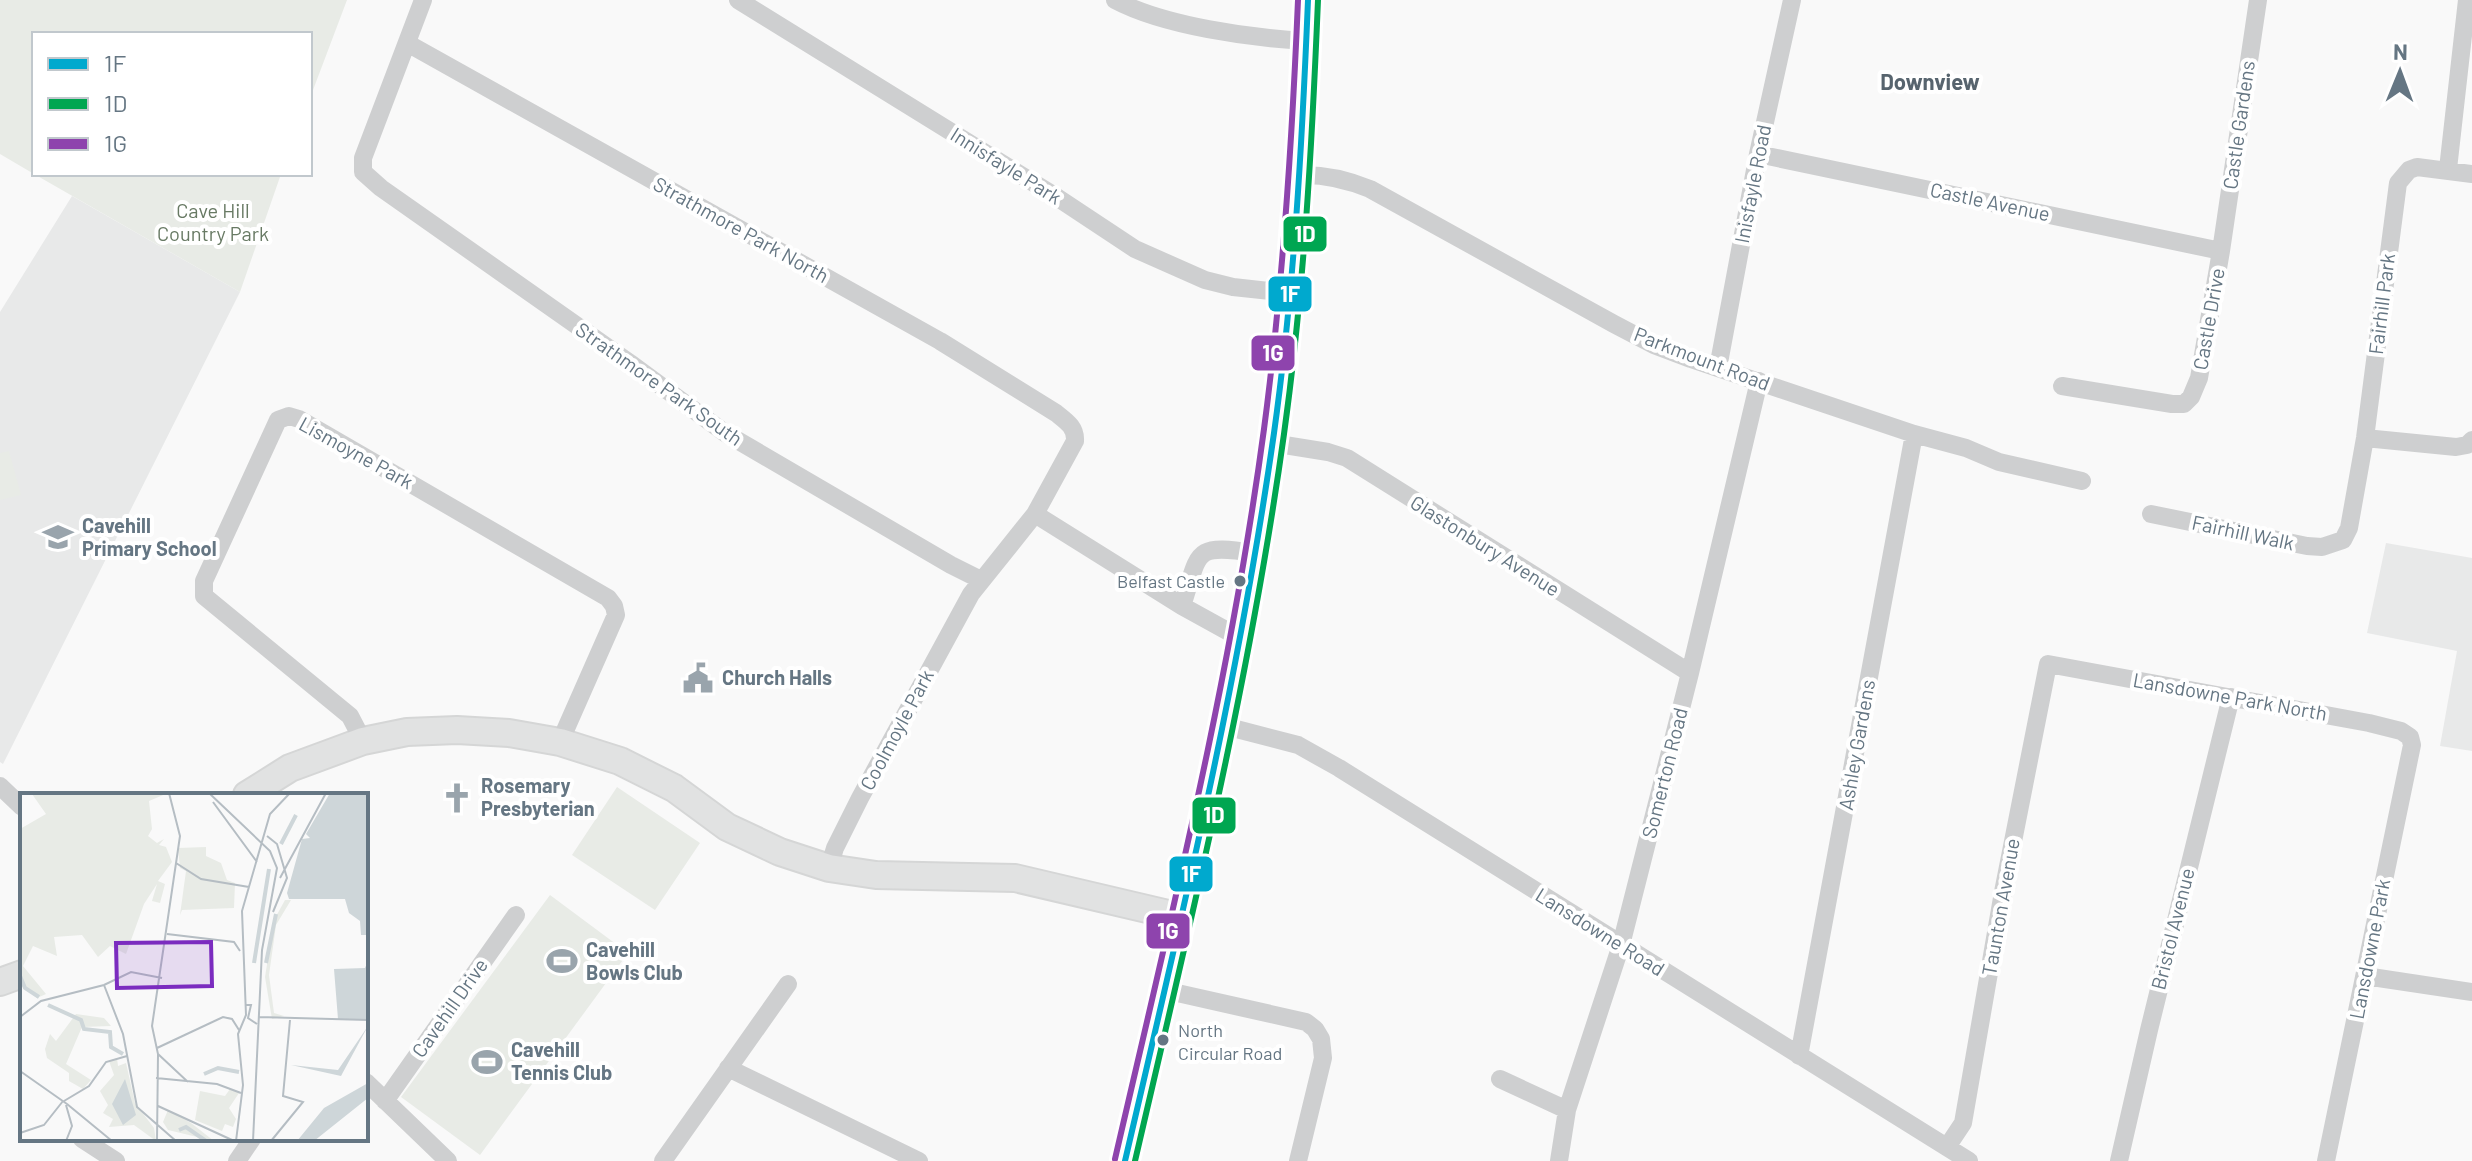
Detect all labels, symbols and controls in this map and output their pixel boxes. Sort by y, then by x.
legend [32,32,312,176]
north arrow [2360,32,2440,112]
text: N [2393,38,2408,64]
text: 1F [104,48,126,77]
street label: Castle Gardens [2217,59,2259,191]
district label: Downview [1880,68,1980,94]
text: 1D [104,88,127,117]
street label: Innisfayle Park [947,122,1066,209]
street label: Inisfayle Road [1729,122,1775,245]
text: 1G [104,128,127,157]
street label: Strathmore Park North [650,171,833,287]
street label: Castle Avenue [1928,177,2052,225]
park label: Cave Hill Country Park [157,198,269,245]
line badge: 1D [1282,215,1328,253]
text: 1D [1294,220,1316,246]
street label: Fairhill Park [2363,252,2399,356]
street label: Castle Drive [2187,266,2229,372]
line badge: 1F [1267,275,1313,313]
text: 1F [1280,280,1301,306]
street label: Strathmore Park South [572,317,748,450]
street label: Parkmount Road [1631,321,1774,395]
line badge: 1G [1250,334,1296,372]
text: 1G [1262,339,1284,365]
street label: Lismoyne Park [295,411,418,493]
street label: Glastonbury Avenue [1406,490,1565,601]
street label: Fairhill Walk [2190,509,2297,555]
place label: Cavehill Primary School [82,513,217,560]
school or university icon: Cavehill Primary School [41,520,75,554]
place label: Belfast Castle [1117,570,1225,592]
marker: Belfast Castle [1232,573,1248,589]
public building icon: Church Halls [681,661,715,695]
place label: Church Halls [722,665,832,689]
street label: Coolmoyle Park [854,665,938,794]
street label: Lansdowne Park North [2131,667,2329,725]
street label: Ashley Gardens [1833,678,1879,812]
street label: Somerton Road [1636,705,1692,841]
place label: Rosemary Presbyterian [481,773,595,820]
church icon: Rosemary Presbyterian [440,781,474,815]
inset map [20,793,368,1141]
line badge: 1D [1191,796,1237,835]
text: 1D [1203,801,1225,827]
street label: Taunton Avenue [1976,836,2024,977]
line badge: 1F [1168,855,1214,893]
text: 1F [1181,860,1202,886]
street label: Bristol Avenue [2145,865,2199,992]
street label: Lansdowne Park [2344,877,2394,1021]
street label: Lansdowne Road [1532,882,1669,980]
line badge: 1G [1145,912,1191,950]
text: 1G [1157,917,1179,943]
place label: Cavehill Bowls Club [586,937,683,984]
sports icon: Cavehill Bowls Club [545,944,579,978]
street label: Cavehill Drive [406,953,492,1062]
place label: North Circular Road [1178,1019,1282,1064]
marker: North Circular Road [1155,1032,1171,1048]
place label: Cavehill Tennis Club [511,1037,612,1084]
sports icon: Cavehill Tennis Club [470,1045,504,1079]

